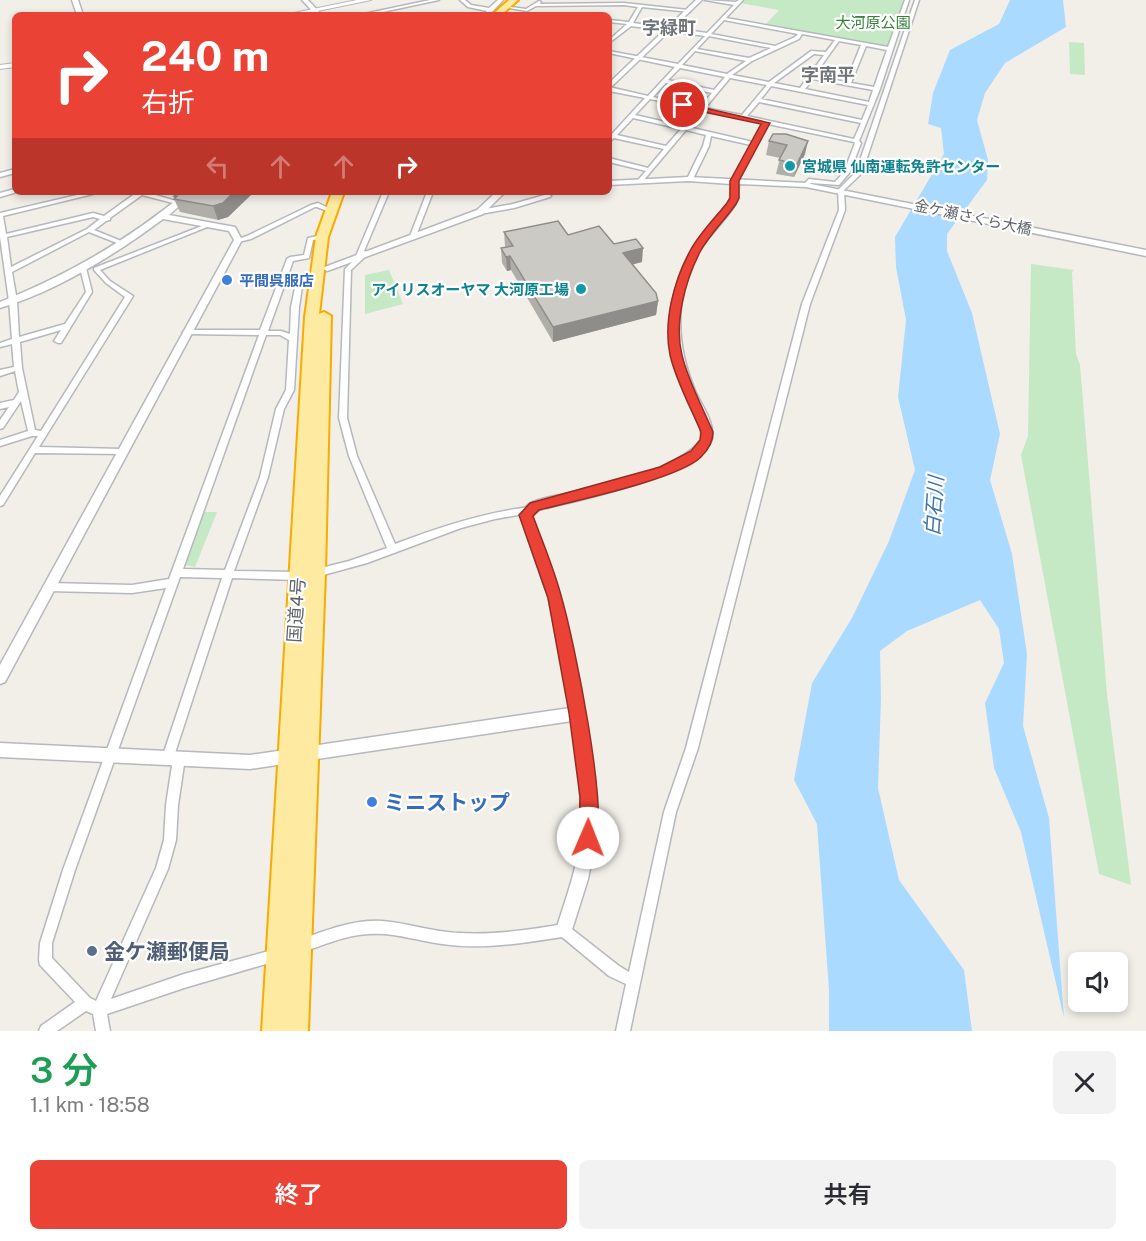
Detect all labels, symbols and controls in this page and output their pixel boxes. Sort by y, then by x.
park label: 大河原公園 [835,14,911,31]
district label: 字緑町 [642,17,696,38]
text: 240 m [141,31,269,80]
icon: right [42,36,120,114]
district label: 字南平 [801,64,855,85]
pin [657,79,708,130]
text: 右折 [141,86,195,118]
icon: arrive [666,88,699,121]
icon: left [201,150,234,183]
icon: ahead [264,150,297,183]
icon: ahead [327,150,360,183]
icon: right [390,150,423,183]
place label: 宮城県 仙南運転免許センター [802,158,1000,175]
marker: 宮城県 仙南運転免許センター [783,159,797,173]
street label: 金ケ瀬さくら大橋 [913,196,1033,238]
place label: 平間呉服店 [239,272,314,289]
marker: 平間呉服店 [220,273,234,287]
place label: アイリスオーヤマ 大河原工場 [371,281,569,298]
marker: アイリスオーヤマ 大河原工場 [574,282,588,296]
water label: 白石川 [920,473,948,537]
street label: 国道4号 [283,577,309,643]
place label: ミニストップ [384,790,510,815]
marker: ミニストップ [365,795,379,809]
position arrow [556,806,620,870]
place label: 金ケ瀬郵便局 [104,939,230,964]
marker: 金ケ瀬郵便局 [85,944,99,958]
map controls [1068,952,1128,1012]
button: sound [1068,952,1128,1012]
text: 3 分 [30,1049,98,1091]
button: close [1053,1051,1116,1114]
text: 1.1 km · 18:58 [30,1093,150,1117]
button: 終了 [30,1160,567,1229]
button: 共有 [579,1160,1116,1229]

